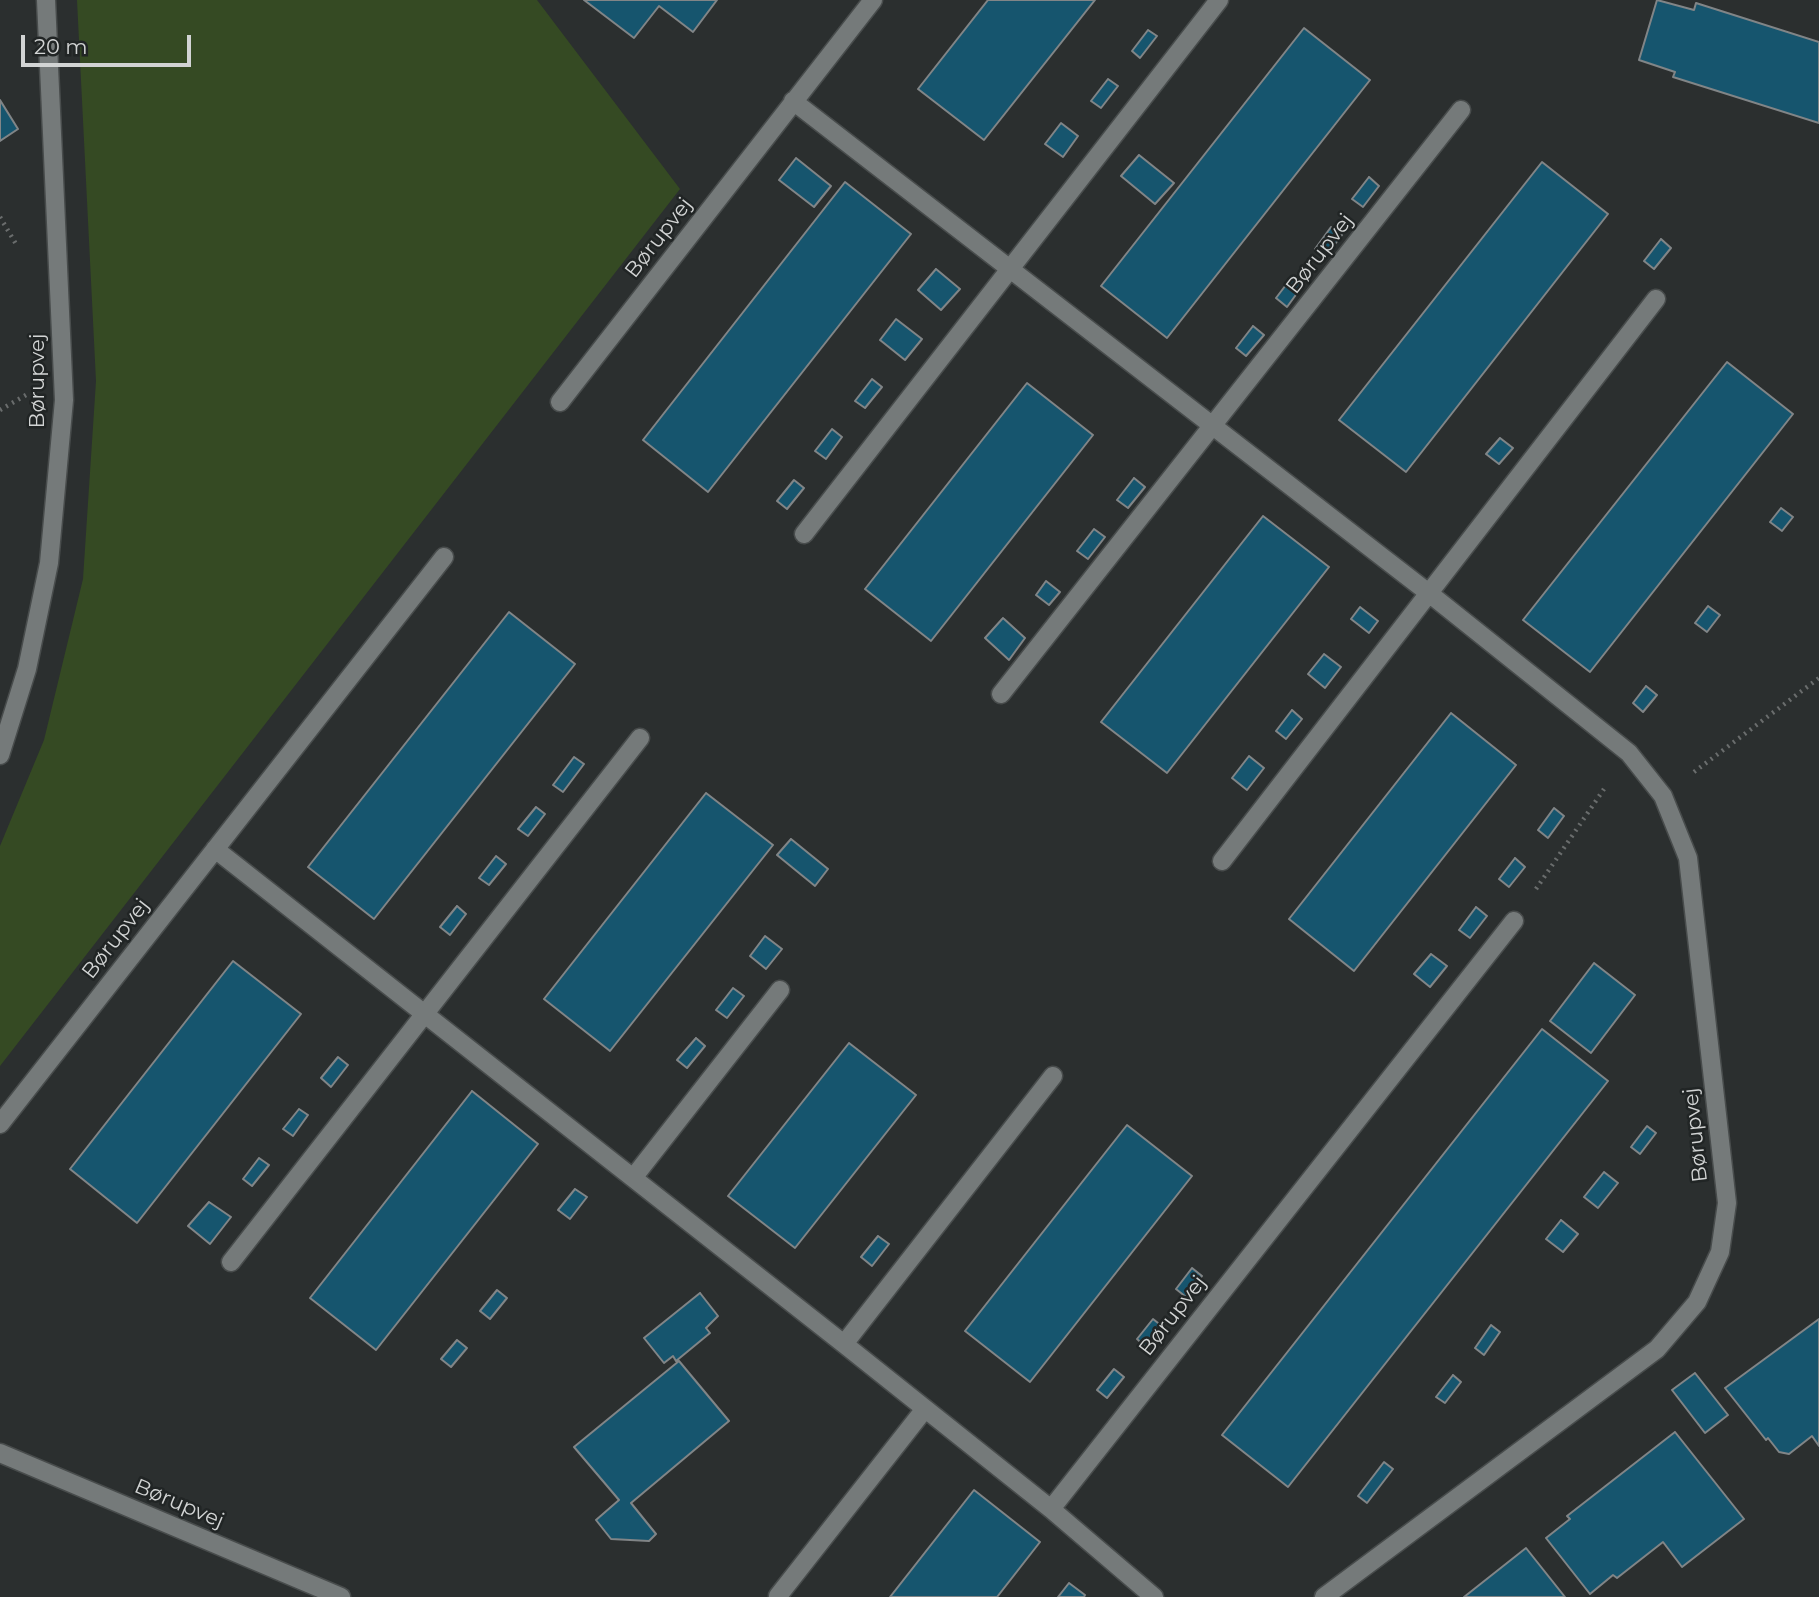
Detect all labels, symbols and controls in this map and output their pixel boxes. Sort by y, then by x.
scale bar [24,21,194,65]
text: 20 m [34,34,88,59]
street label: Børupvej [620,193,698,283]
street label: Børupvej [1281,209,1359,299]
street label: Børupvej [25,334,51,428]
street label: Børupvej [77,894,155,984]
street label: Børupvej [1679,1087,1713,1183]
street label: Børupvej [1134,1271,1212,1361]
street label: Børupvej [130,1474,228,1534]

